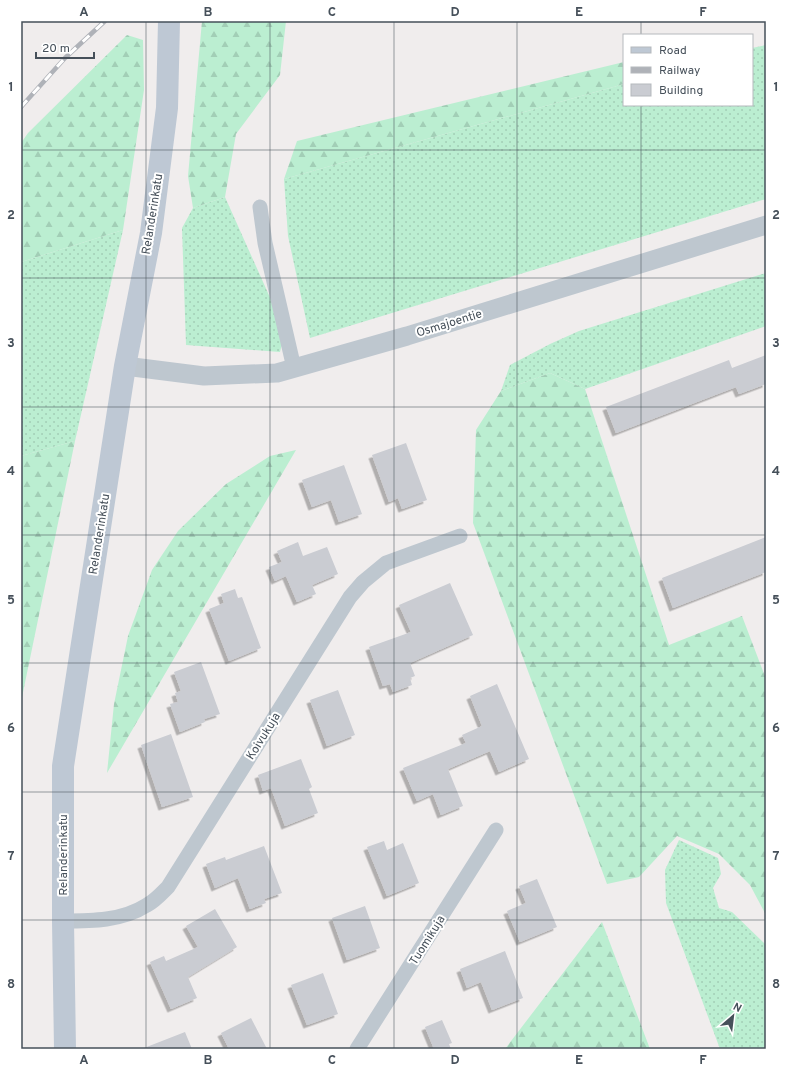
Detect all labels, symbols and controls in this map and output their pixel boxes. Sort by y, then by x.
text: A [79,5,89,21]
text: B [204,5,213,21]
text: C [328,5,336,21]
text: D [450,5,460,21]
text: E [575,5,583,21]
text: F [699,5,707,21]
scale bar [36,34,94,60]
legend [623,34,753,106]
text: 20 m [42,41,70,57]
text: Road [659,43,687,59]
text: Railway [659,63,700,79]
text: 1 [8,80,14,96]
text: 1 [773,80,779,96]
text: Building [659,83,703,99]
street label: Relanderinkatu [139,173,167,256]
text: 2 [7,208,15,224]
text: 2 [772,208,780,224]
street label: Osmajoentie [414,306,484,342]
text: 3 [7,336,15,352]
text: 3 [772,336,780,352]
text: 4 [7,464,15,480]
text: 4 [772,464,780,480]
street label: Relanderinkatu [86,493,114,576]
text: 5 [7,593,15,609]
text: 5 [772,593,780,609]
street label: Koivukuja [243,710,285,763]
text: 6 [7,721,15,737]
text: 6 [772,721,780,737]
street label: Relanderinkatu [56,814,72,896]
text: 7 [8,849,15,865]
text: 7 [773,849,780,865]
street label: Tuomikuja [406,913,449,968]
text: 8 [7,977,15,993]
text: 8 [772,977,780,993]
north arrow [713,996,753,1036]
text: N [730,1000,744,1016]
text: A [79,1053,89,1069]
text: B [204,1053,213,1069]
text: C [328,1053,336,1069]
text: D [450,1053,460,1069]
text: E [575,1053,583,1069]
text: F [699,1053,707,1069]

